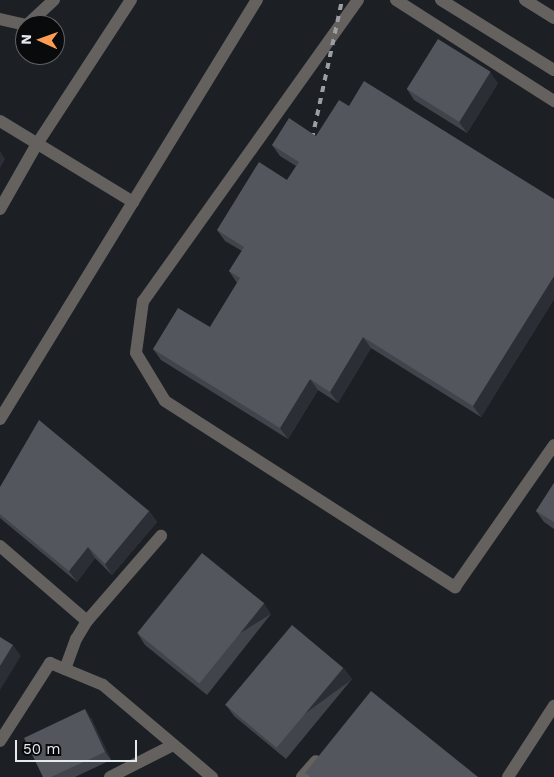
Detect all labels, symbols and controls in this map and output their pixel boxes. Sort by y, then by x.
north arrow [15,15,65,65]
text: N [18,34,34,45]
scale bar [18,730,140,762]
text: 50 m [23,740,60,758]

